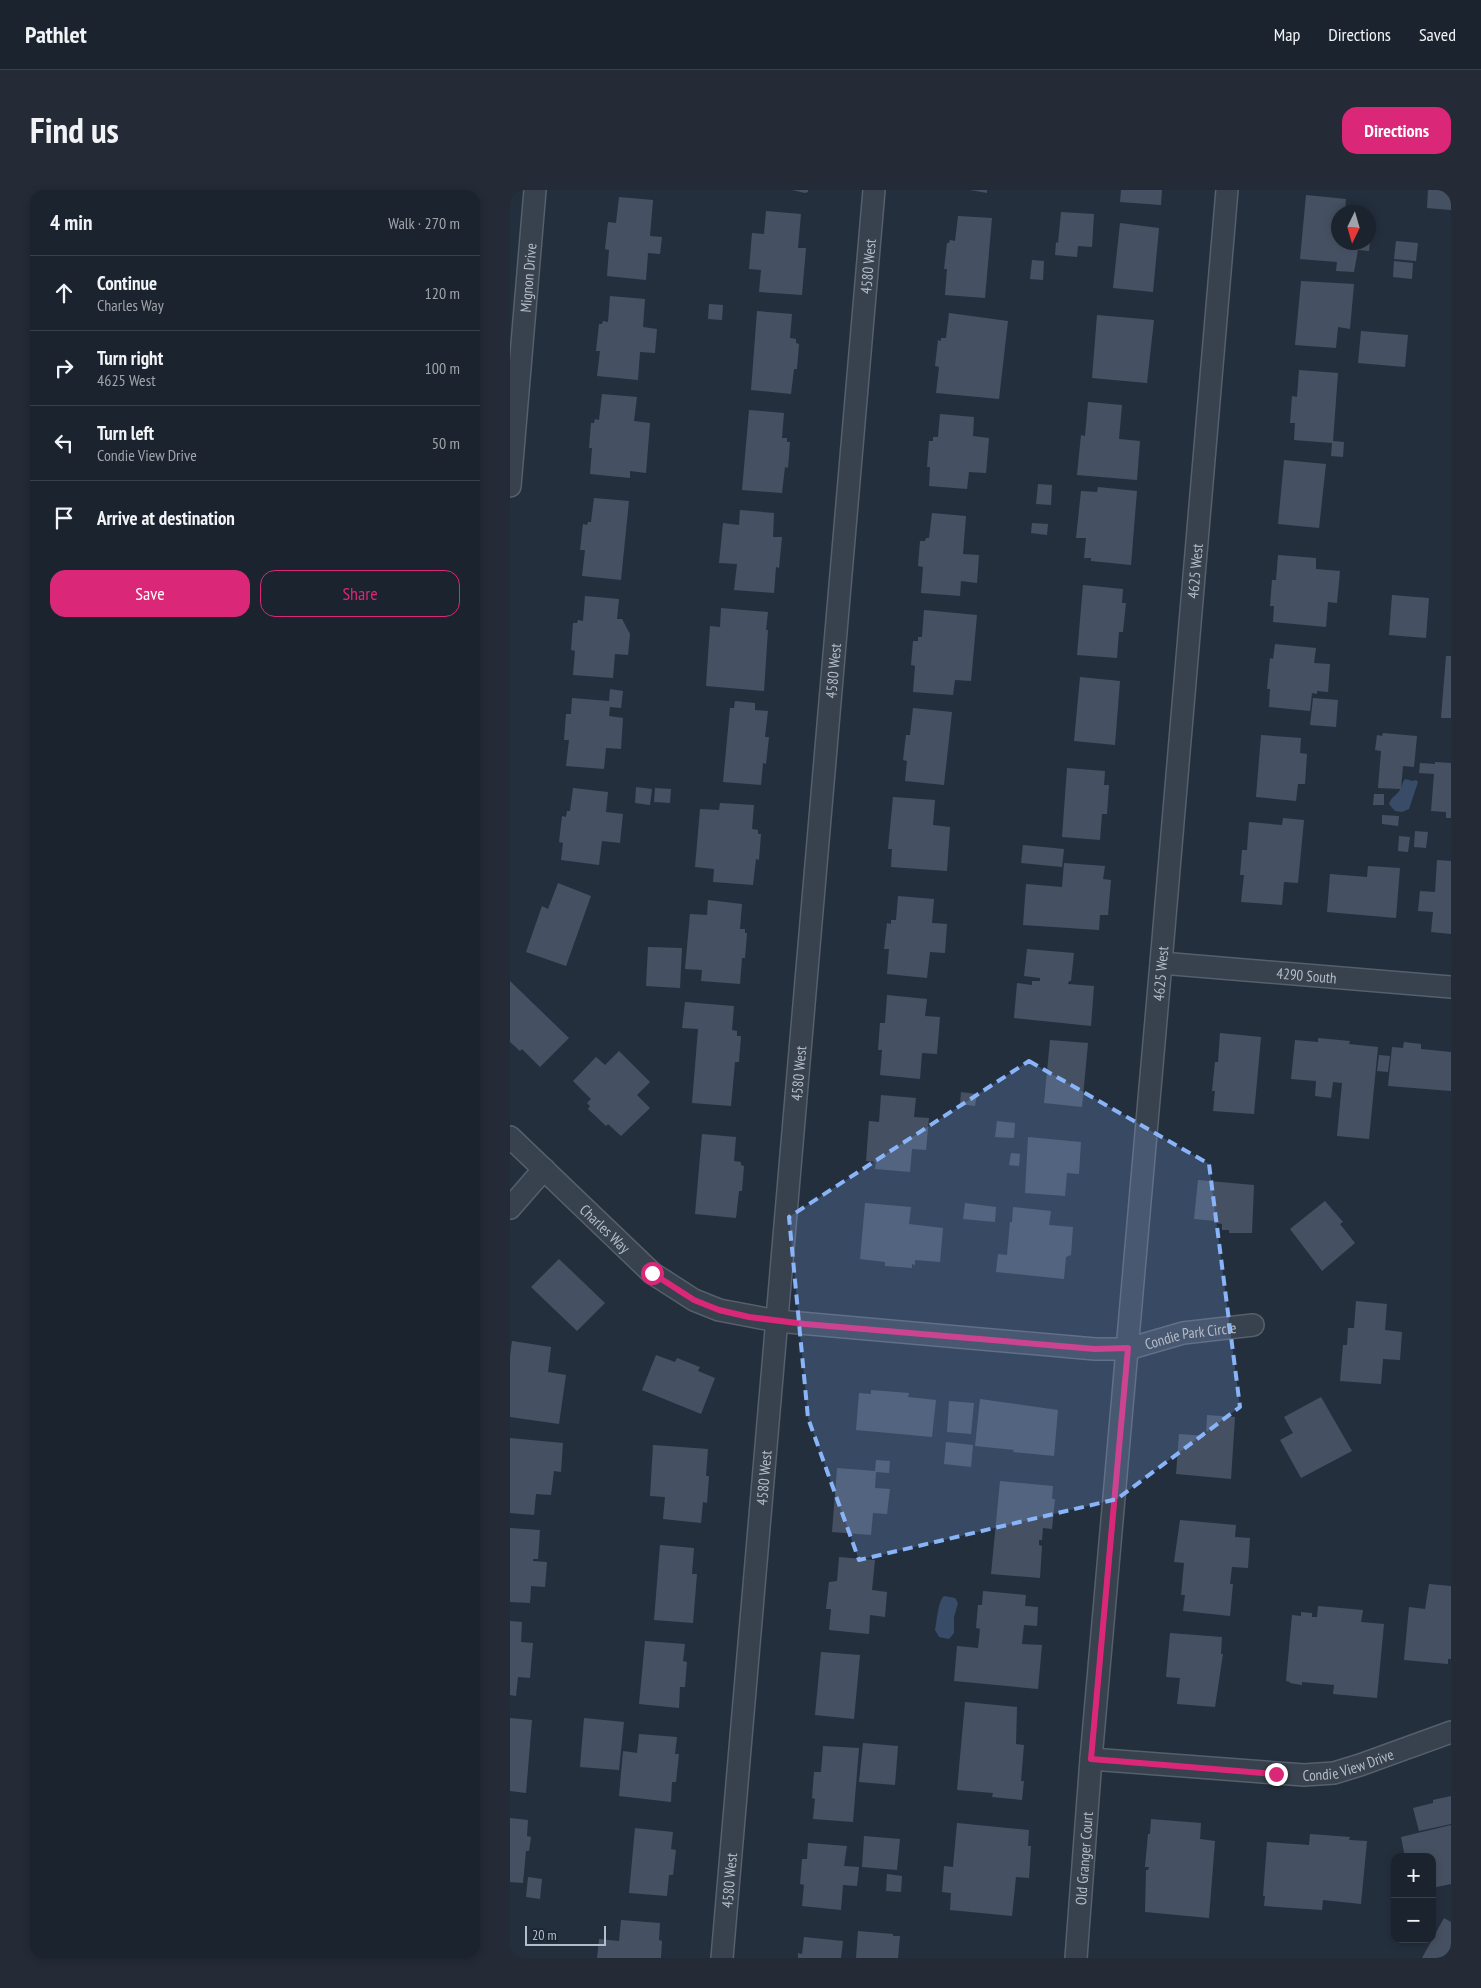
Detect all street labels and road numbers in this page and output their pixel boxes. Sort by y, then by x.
street label: 4580 West [856,238,879,294]
street label: Mignon Drive [515,242,540,313]
street label: 4625 West [1183,543,1206,599]
street label: 4580 West [821,643,844,699]
street label: 4625 West [1148,945,1172,1002]
street label: 4290 South [1276,963,1337,987]
street label: 4580 West [786,1045,810,1101]
street label: Charles Way [576,1200,635,1257]
street label: Condie Park Circle [1142,1317,1237,1353]
street label: 4580 West [751,1450,775,1506]
street label: Condie View Drive [1302,1744,1396,1785]
street label: Old Granger Court [1071,1811,1097,1906]
street label: 4580 West [717,1852,741,1908]

